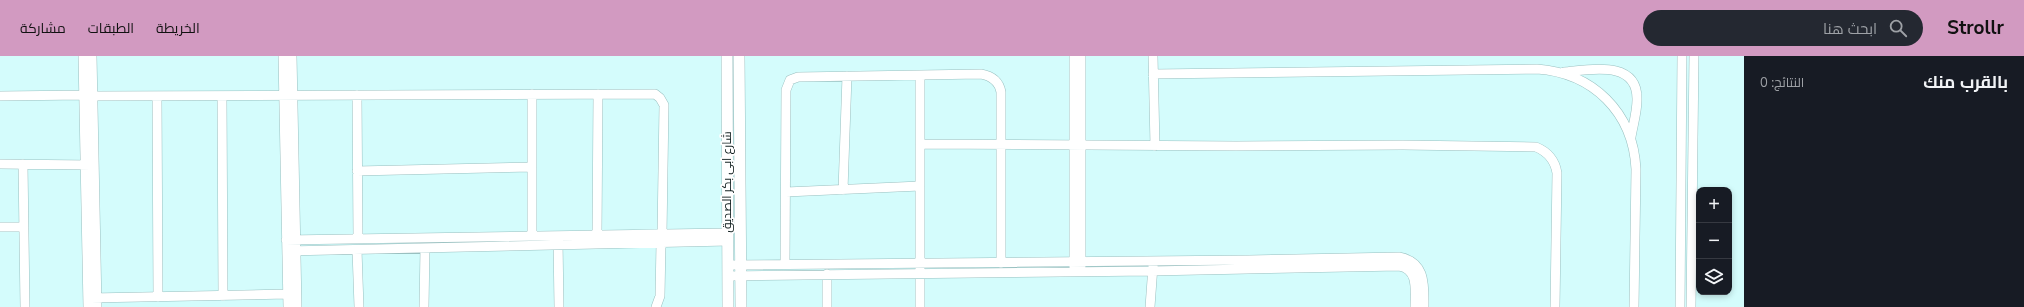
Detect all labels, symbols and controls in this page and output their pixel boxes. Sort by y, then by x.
search box [1643,10,1923,46]
text: Strollr [1947,15,2004,41]
icon: search [1887,17,1909,39]
text: مشاركة [20,19,66,38]
text: الطبقات [88,19,134,38]
text: الخريطة [156,19,200,38]
text: ابحث هنا [1823,19,1877,39]
text: بالقرب منك [1923,71,2008,94]
text: النتائج: 0 [1760,74,1804,92]
street label: شارع ابى بكر الصديق [719,131,735,233]
map controls [1696,187,1732,295]
button: + [1696,187,1732,223]
button: − [1696,223,1732,259]
button: layers [1696,259,1732,295]

